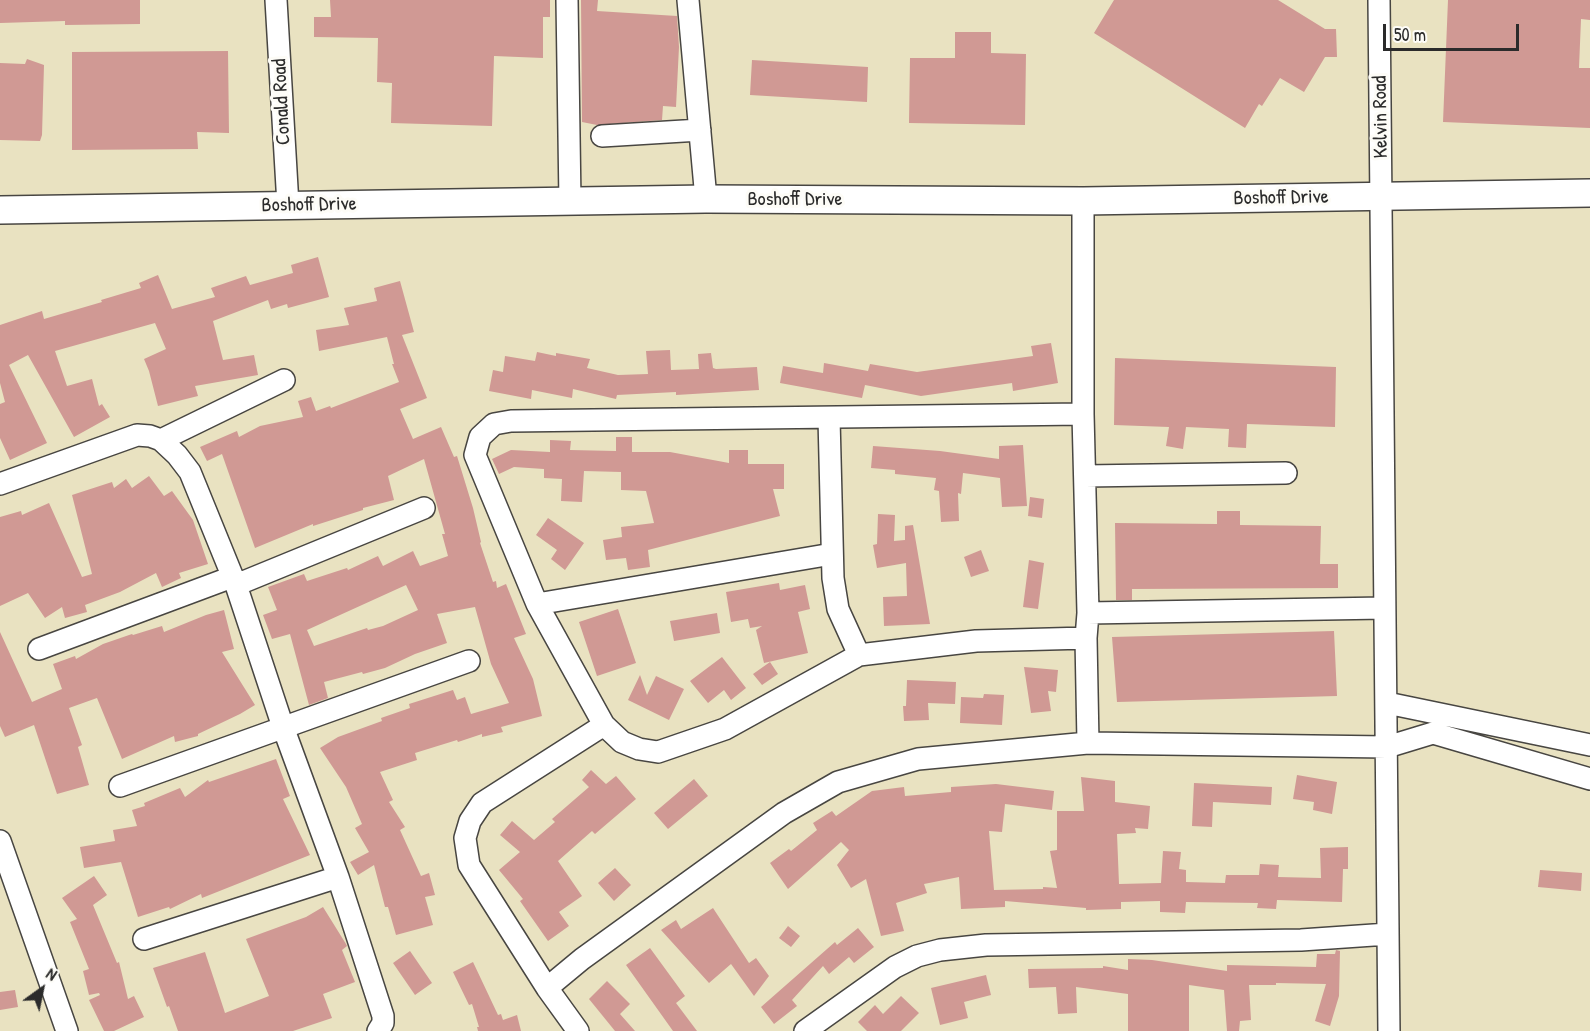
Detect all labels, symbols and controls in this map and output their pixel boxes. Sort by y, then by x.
scale bar [1386,12,1522,50]
text: 50 m [1394,22,1426,47]
street label: Conald Road [268,58,296,146]
street label: Kelvin Road [1368,75,1394,159]
street label: Boshoff Drive [1233,185,1329,211]
street label: Boshoff Drive [747,188,843,212]
street label: Boshoff Drive [261,192,357,218]
north arrow [12,959,72,1019]
text: N [42,962,61,985]

